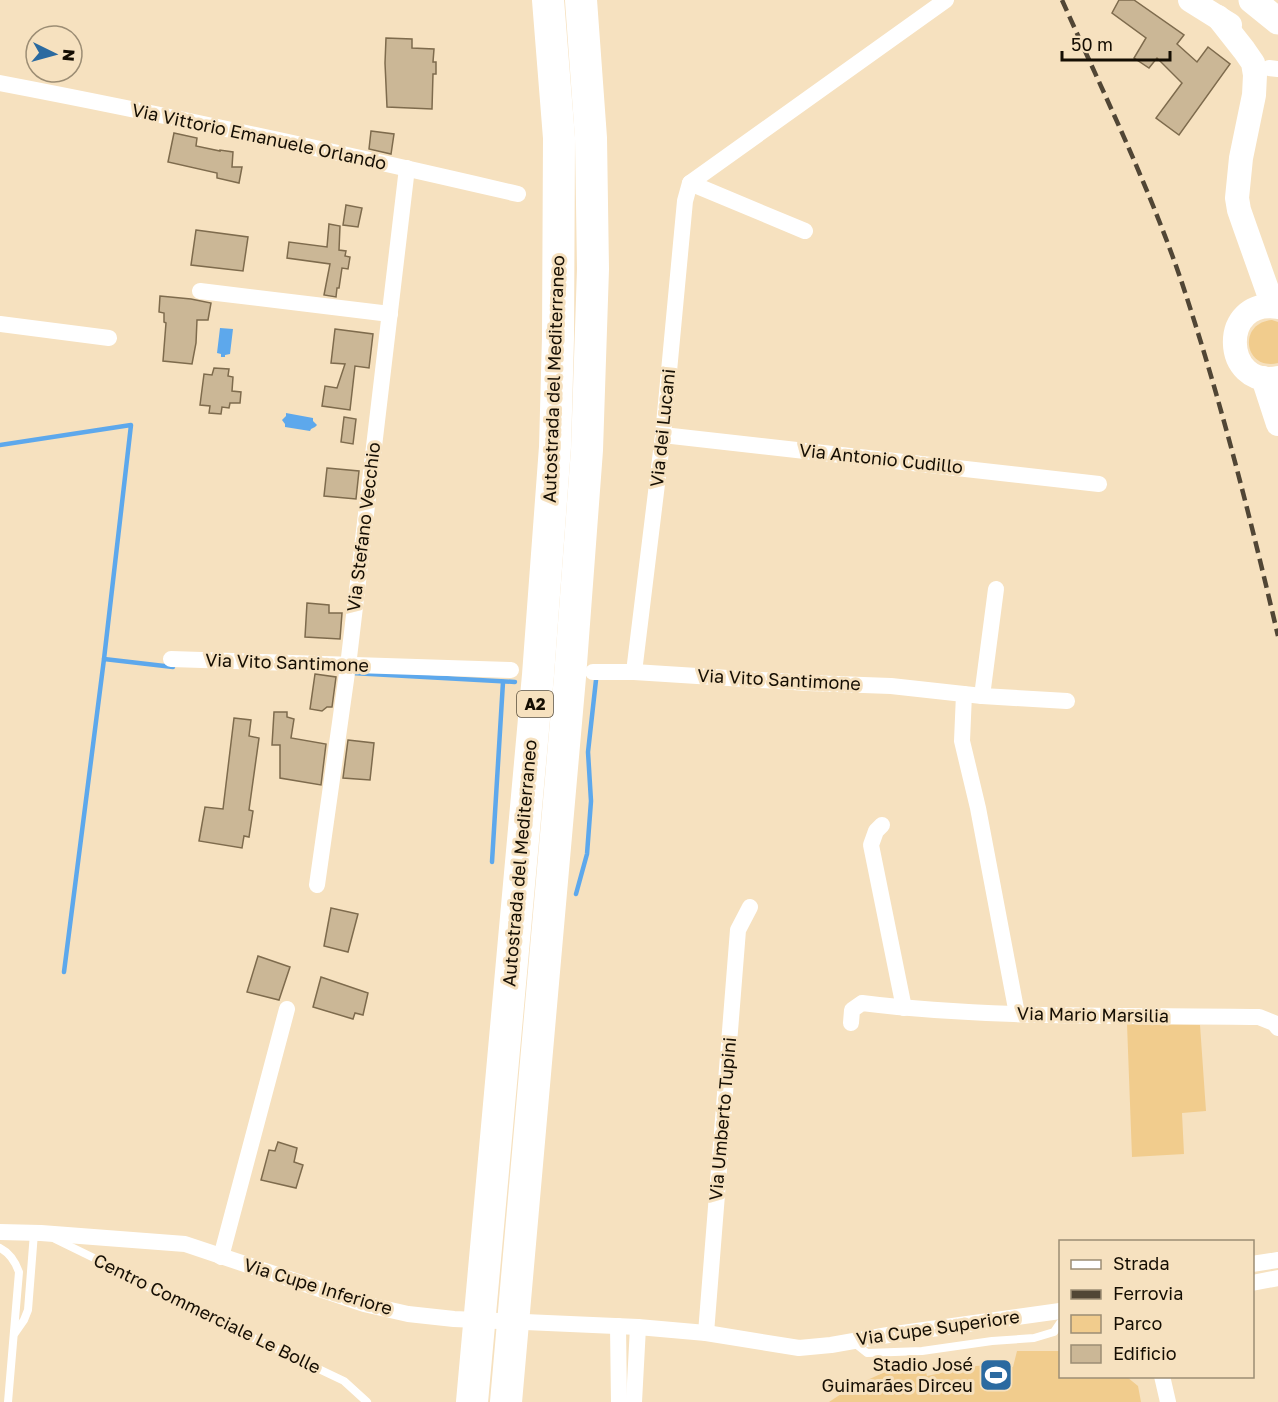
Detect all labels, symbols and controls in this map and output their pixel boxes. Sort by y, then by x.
north arrow [24,24,84,84]
scale bar [1062,24,1170,62]
text: 50 m [1071,33,1113,55]
text: N [58,48,79,62]
street label: Via Vittorio Emanuele Orlando [130,98,389,174]
street label: Autostrada del Mediterraneo [538,255,568,503]
street label: Via dei Lucani [645,368,679,488]
street label: Via Antonio Cudillo [798,438,964,478]
street label: Via Stefano Vecchio [342,441,384,613]
street label: Via Vito Santimone [205,648,369,676]
street label: Via Vito Santimone [697,664,861,694]
road number: A2 [517,691,553,717]
street label: Autostrada del Mediterraneo [497,739,541,987]
street label: Via Mario Marsilia [1017,1002,1169,1026]
street label: Via Umberto Tupini [704,1036,740,1202]
legend [1059,1240,1254,1378]
street label: Centro Commerciale Le Bolle [90,1248,325,1378]
text: Strada [1113,1252,1170,1274]
street label: Via Cupe Inferiore [241,1253,395,1319]
text: Ferrovia [1113,1282,1183,1304]
street label: Via Cupe Superiore [855,1305,1021,1349]
text: Parco [1113,1312,1162,1334]
text: Edificio [1113,1342,1177,1364]
place label: Stadio José Guimarães Dirceu [822,1353,973,1396]
sports icon: Stadio José Guimarães Dirceu [978,1357,1014,1393]

